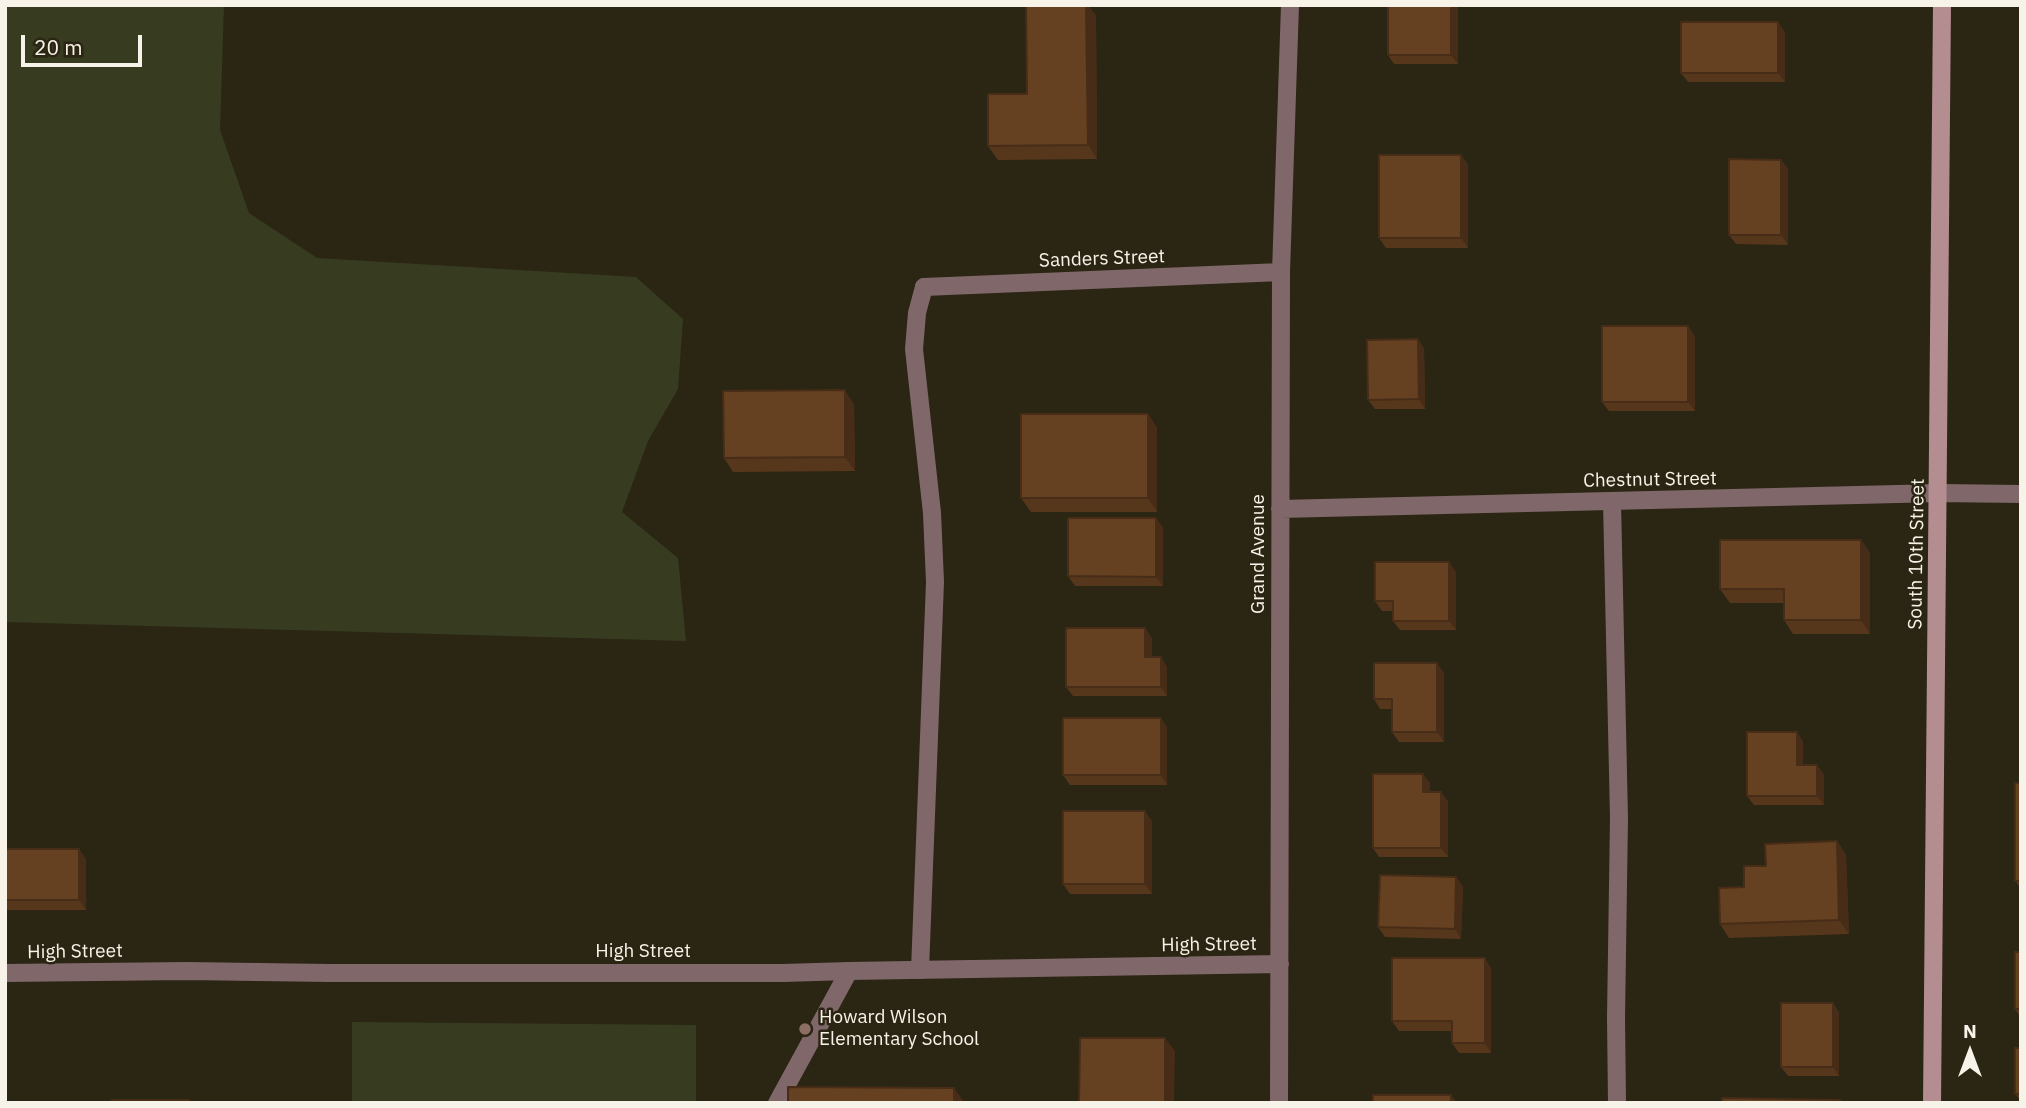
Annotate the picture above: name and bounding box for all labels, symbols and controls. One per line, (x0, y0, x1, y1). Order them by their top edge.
scale bar (24, 21, 145, 65)
text: 20 m (34, 33, 83, 61)
street label: Sanders Street (1039, 245, 1165, 273)
street label: Chestnut Street (1583, 467, 1717, 493)
street label: South 10th Street (1904, 478, 1930, 630)
street label: Grand Avenue (1248, 494, 1270, 614)
street label: High Street (1161, 933, 1257, 957)
street label: High Street (27, 940, 123, 964)
street label: High Street (595, 941, 691, 963)
place label: Howard Wilson Elementary School (819, 1007, 979, 1051)
north arrow (1935, 1017, 2005, 1087)
text: N (1963, 1019, 1977, 1043)
marker: Howard Wilson Elementary School (797, 1021, 813, 1037)

